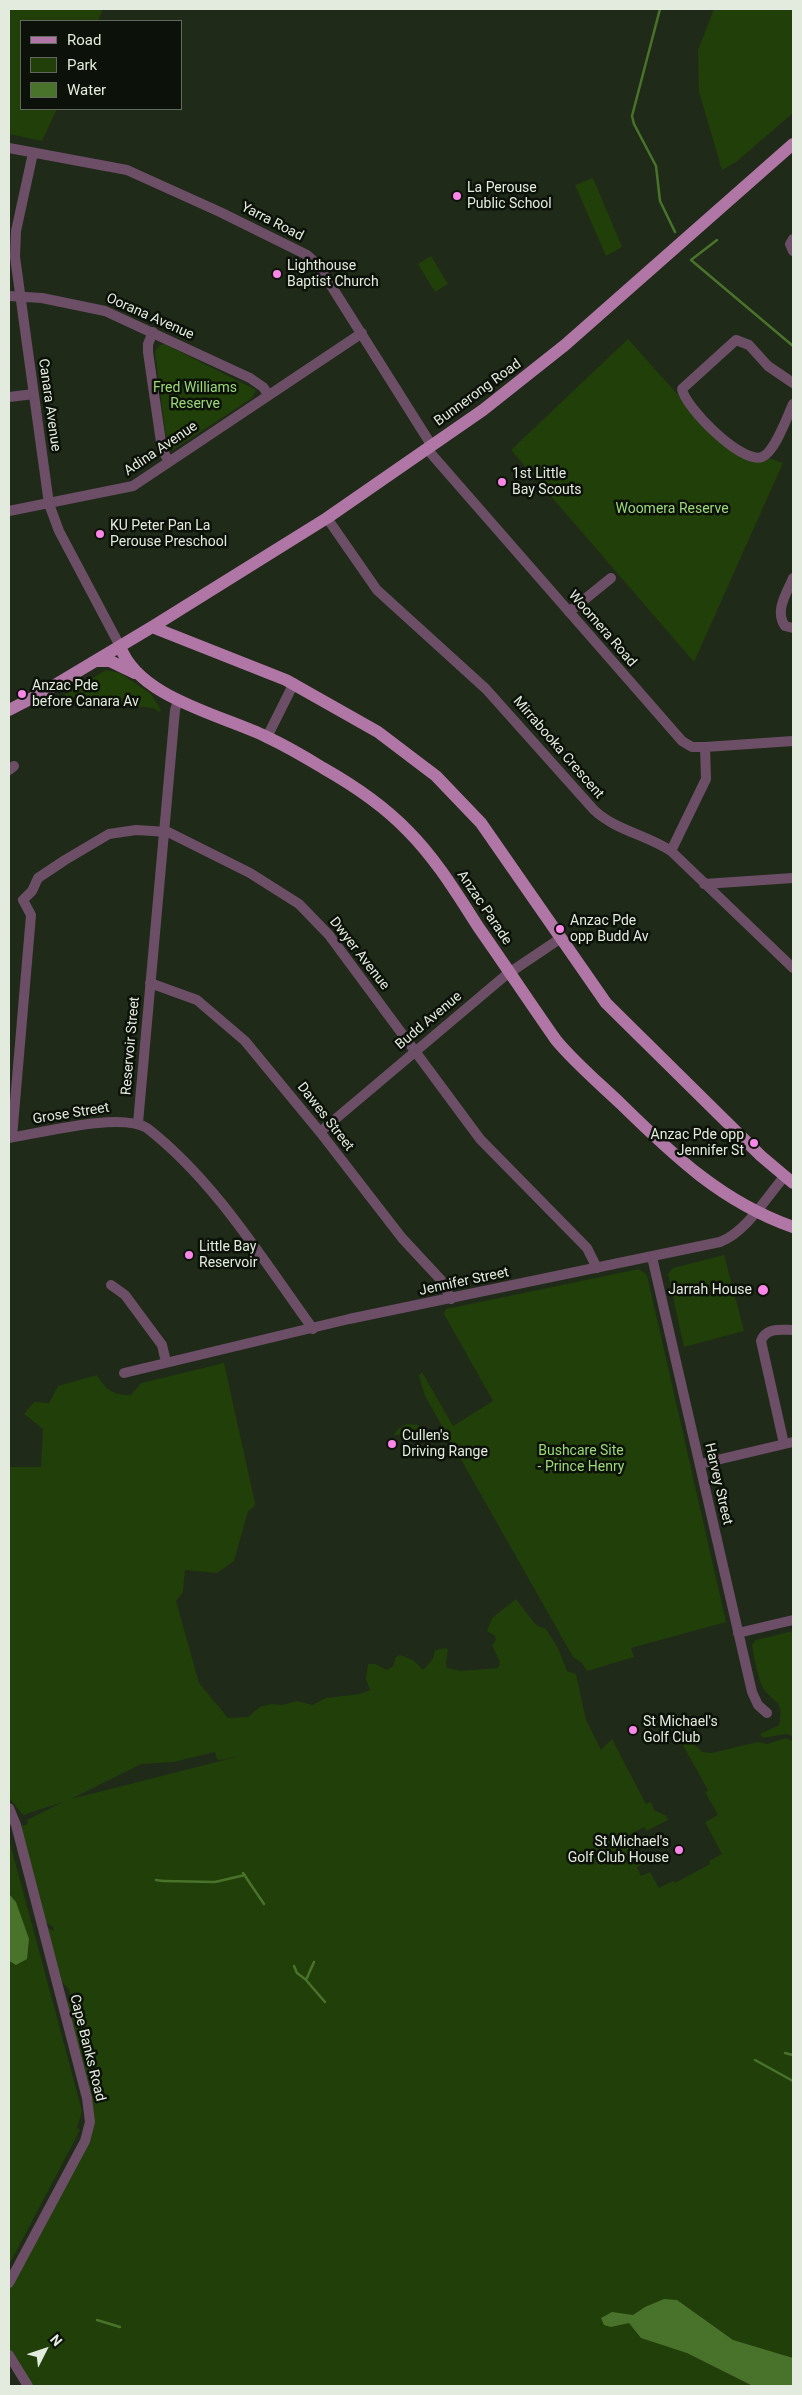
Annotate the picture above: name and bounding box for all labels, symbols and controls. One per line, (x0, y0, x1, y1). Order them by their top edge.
legend (20, 20, 182, 110)
text: Road (67, 31, 101, 49)
text: Park (67, 56, 97, 74)
text: Water (67, 81, 106, 99)
place label: La Perouse Public School (467, 180, 552, 212)
marker: La Perouse Public School (451, 190, 463, 202)
street label: Yarra Road (238, 199, 306, 245)
place label: Lighthouse Baptist Church (287, 258, 379, 290)
marker: Lighthouse Baptist Church (271, 268, 283, 280)
street label: Oorana Avenue (104, 290, 196, 344)
street label: Bunnerong Road (431, 356, 525, 430)
street label: Canara Avenue (34, 358, 64, 452)
park label: Fred Williams Reserve (153, 380, 237, 412)
street label: Adina Avenue (121, 418, 201, 480)
place label: 1st Little Bay Scouts (512, 466, 581, 498)
marker: 1st Little Bay Scouts (496, 476, 508, 488)
park label: Woomera Reserve (615, 501, 729, 517)
place label: KU Peter Pan La Perouse Preschool (110, 518, 227, 550)
marker: KU Peter Pan La Perouse Preschool (94, 528, 106, 540)
street label: Woomera Road (564, 587, 640, 671)
place label: Anzac Pde before Canara Av (32, 678, 139, 710)
marker: Anzac Pde before Canara Av (16, 688, 28, 700)
street label: Mirrabooka Crescent (509, 693, 607, 803)
street label: Anzac Parade (453, 868, 515, 948)
place label: Anzac Pde opp Budd Av (570, 913, 648, 946)
street label: Dwyer Avenue (325, 914, 393, 994)
marker: Anzac Pde opp Budd Av (554, 923, 566, 935)
street label: Budd Avenue (392, 988, 466, 1054)
street label: Reservoir Street (118, 996, 144, 1096)
street label: Dawes Street (293, 1079, 357, 1155)
street label: Grose Street (32, 1100, 110, 1128)
place label: Anzac Pde opp Jennifer St (651, 1127, 744, 1160)
marker: Anzac Pde opp Jennifer St (748, 1137, 760, 1149)
place label: Little Bay Reservoir (199, 1239, 257, 1272)
marker: Little Bay Reservoir (183, 1249, 195, 1261)
street label: Jennifer Street (418, 1264, 510, 1300)
place label: Jarrah House (668, 1282, 752, 1298)
marker: Jarrah House (756, 1283, 770, 1297)
place label: Cullen's Driving Range (402, 1428, 488, 1460)
marker: Cullen's Driving Range (386, 1438, 398, 1450)
street label: Harvey Street (700, 1441, 736, 1527)
park label: Bushcare Site - Prince Henry (538, 1443, 624, 1475)
place label: St Michael's Golf Club (643, 1714, 718, 1746)
marker: St Michael's Golf Club (627, 1724, 639, 1736)
place label: St Michael's Golf Club House (568, 1834, 669, 1866)
marker: St Michael's Golf Club House (673, 1844, 685, 1856)
street label: Cape Banks Road (66, 1993, 108, 2103)
north arrow (20, 2325, 70, 2375)
text: N (47, 2331, 66, 2349)

